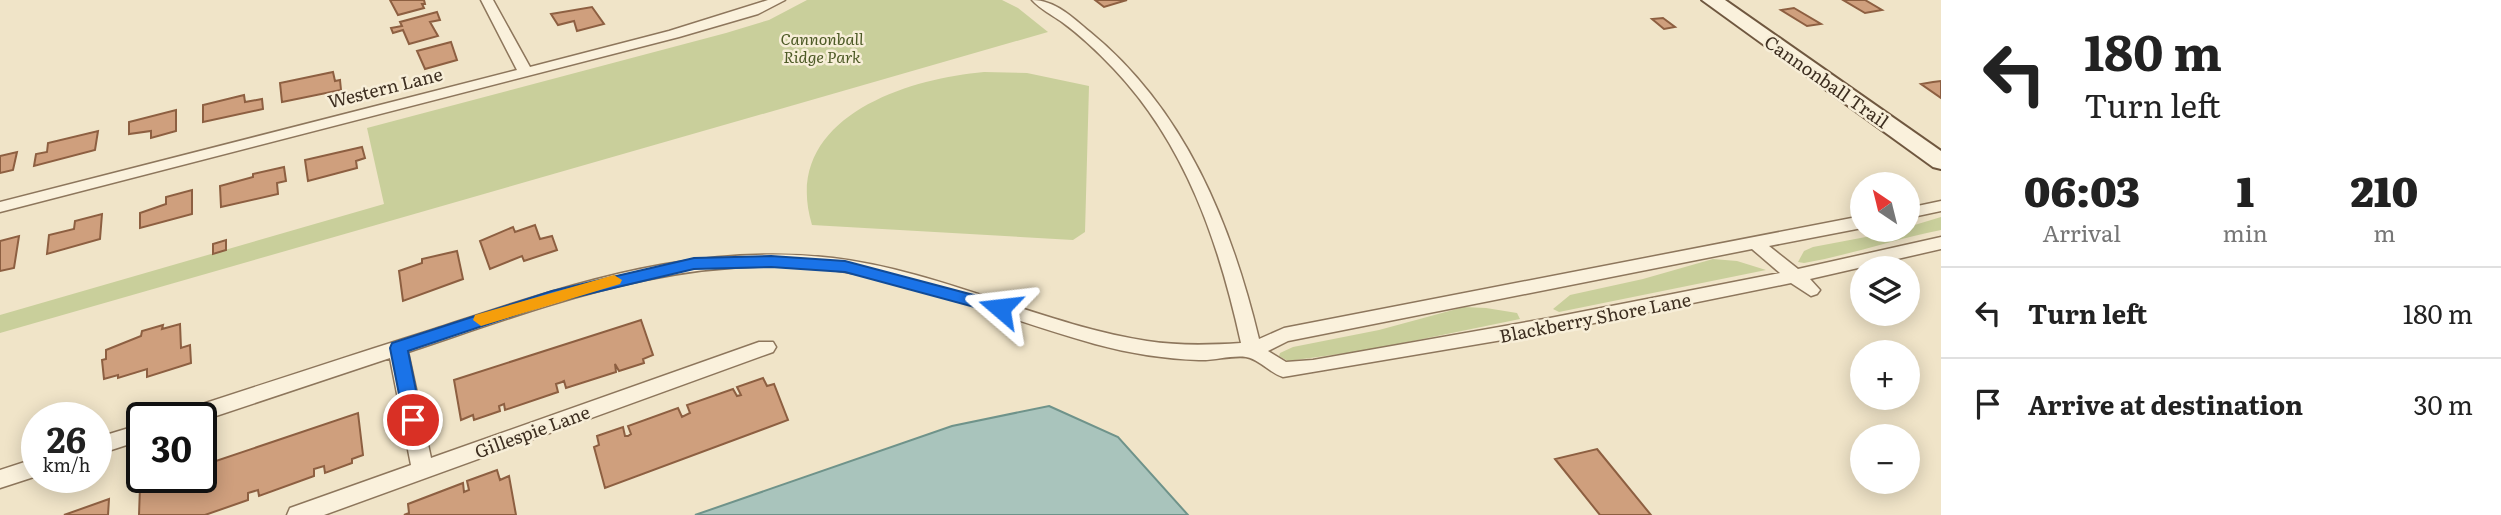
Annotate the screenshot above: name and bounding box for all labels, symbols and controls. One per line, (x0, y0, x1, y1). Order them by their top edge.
text: 180 m (2084, 13, 2222, 86)
park label: Cannonball Ridge Park (781, 26, 864, 68)
street label: Cannonball Trail (1759, 28, 1895, 134)
icon: left (1969, 28, 2060, 119)
street label: Western Lane (325, 60, 445, 114)
text: Turn left (2084, 80, 2221, 128)
text: 06:03 (2024, 158, 2140, 220)
text: 1 (2236, 158, 2254, 220)
text: 210 (2351, 158, 2418, 220)
north arrow (1850, 172, 1920, 242)
map controls (1850, 172, 1920, 494)
text: Arrival (2043, 215, 2121, 249)
text: min (2223, 215, 2268, 249)
text: m (2373, 215, 2396, 249)
button: layers (1850, 256, 1920, 326)
position arrow (963, 271, 1037, 345)
street label: Blackberry Shore Lane (1497, 285, 1693, 349)
text: Turn left (2028, 293, 2147, 332)
text: 180 m (2403, 293, 2473, 332)
icon: left (1969, 294, 2007, 332)
button: + (1850, 340, 1920, 410)
text: Arrive at destination (2028, 384, 2303, 423)
text: 30 m (2413, 384, 2473, 423)
icon: arrive (1969, 385, 2007, 423)
pin (383, 390, 443, 450)
street label: Gillespie Lane (471, 398, 593, 464)
icon: arrive (394, 401, 432, 439)
speed limit sign: 30 (126, 402, 217, 493)
text: 26 (47, 412, 86, 464)
button: − (1850, 424, 1920, 494)
text: km/h (43, 451, 90, 478)

